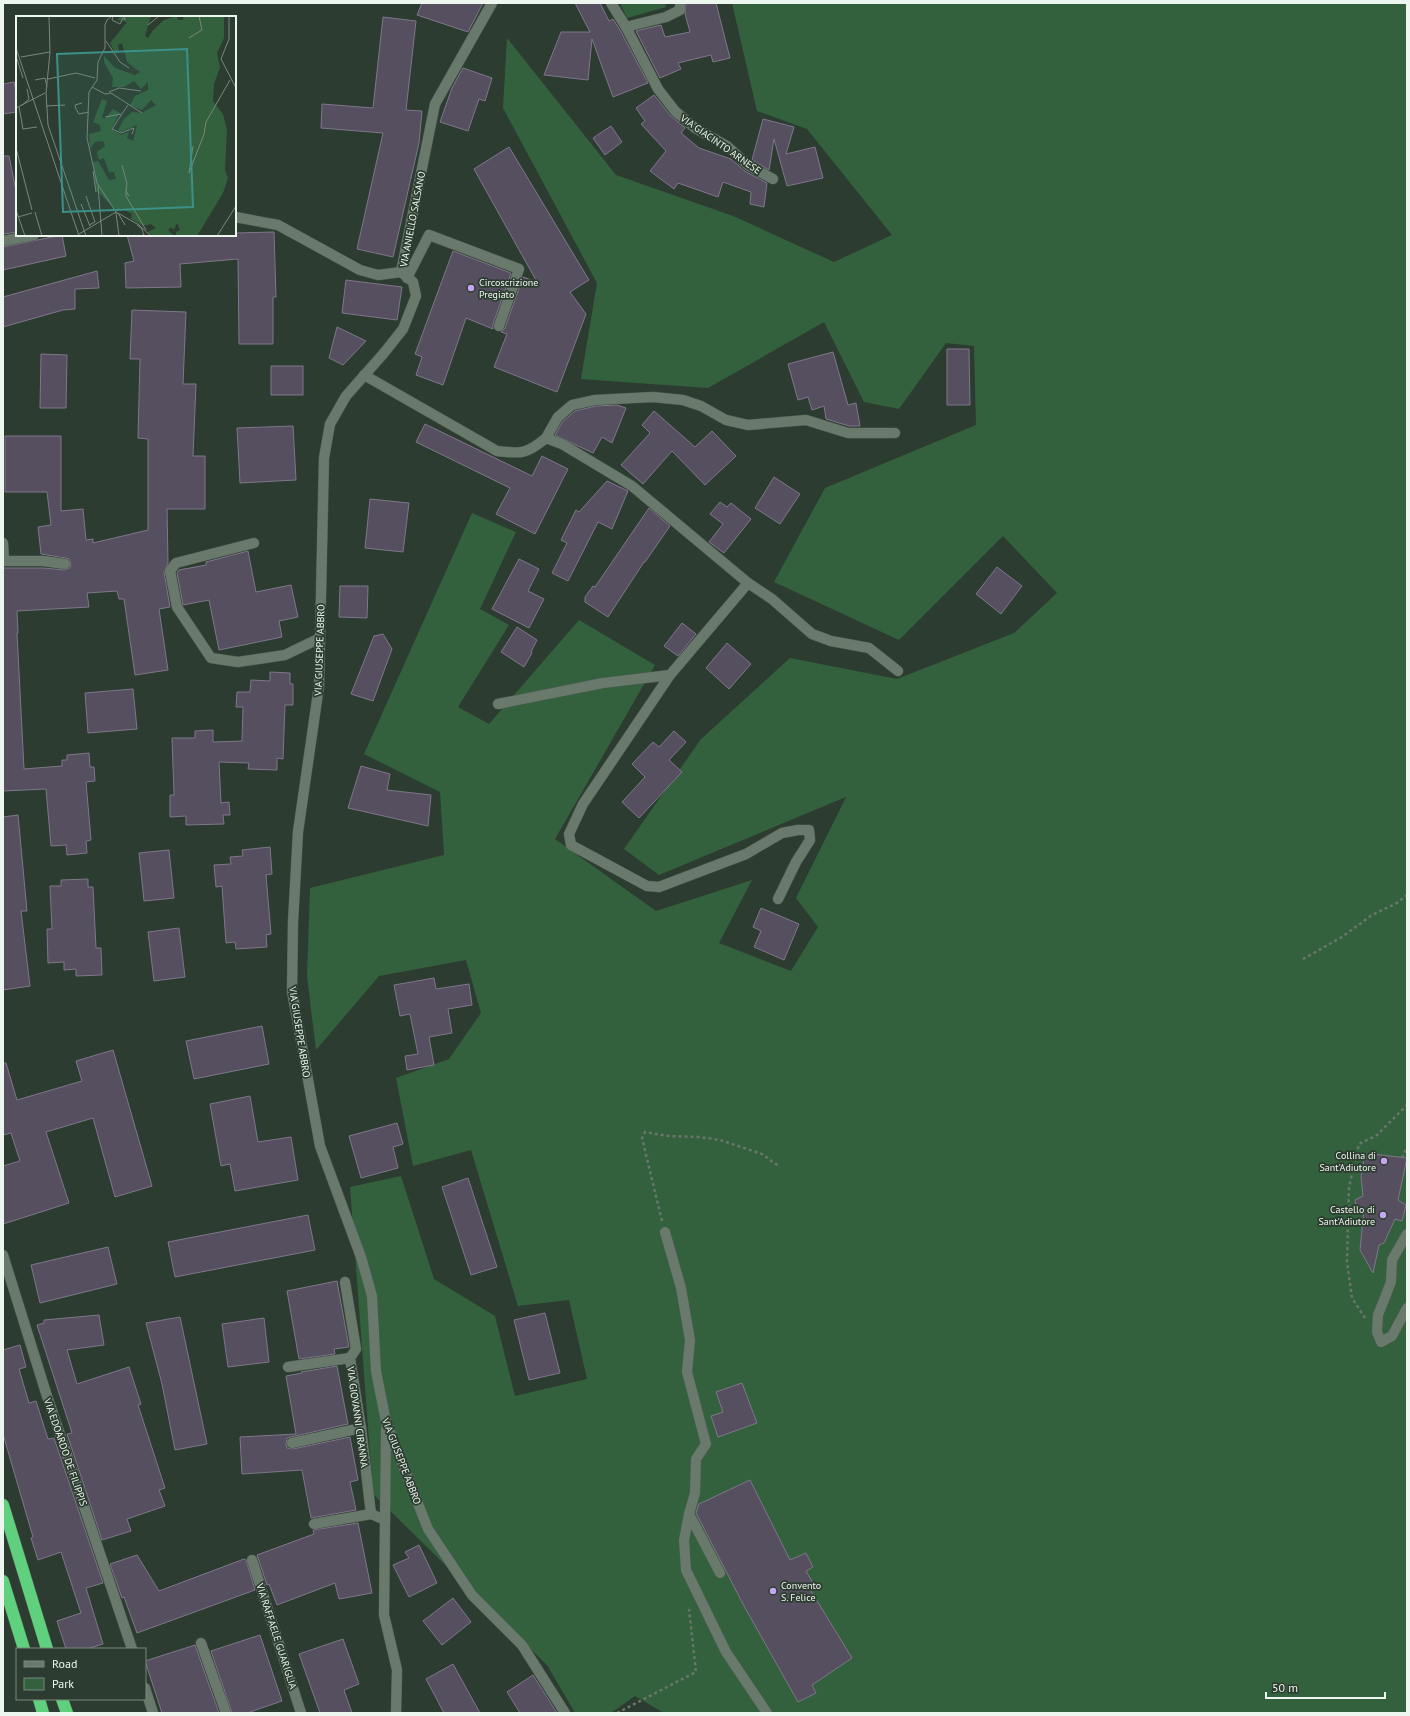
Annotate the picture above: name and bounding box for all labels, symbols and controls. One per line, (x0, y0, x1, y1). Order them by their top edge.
inset map (16, 16, 236, 236)
street label: VIA GIACINTO ARNESE (677, 111, 764, 177)
street label: VIA ANIELLO SALSANO (397, 170, 428, 269)
place label: Circoscrizione Pregiato (479, 276, 538, 301)
marker: Circoscrizione Pregiato (466, 283, 476, 293)
street label: VIA GIUSEPPE ABBRO (311, 604, 328, 697)
street label: VIA GIUSEPPE ABBRO (286, 985, 313, 1079)
place label: Collina di Sant'Adiutore (1319, 1149, 1376, 1174)
marker: Collina di Sant'Adiutore (1379, 1156, 1389, 1166)
place label: Castello di Sant'Adiutore (1318, 1203, 1375, 1228)
marker: Castello di Sant'Adiutore (1378, 1210, 1388, 1220)
street label: VIA GIOVANNI CIRANNA (344, 1365, 371, 1469)
street label: VIA EDOARDO DE FILIPPIS (41, 1396, 90, 1508)
street label: VIA GIUSEPPE ABBRO (379, 1415, 424, 1506)
place label: Convento S. Felice (781, 1579, 821, 1604)
street label: VIA RAFFAELE GUARIGLIA (253, 1581, 300, 1691)
marker: Convento S. Felice (768, 1586, 778, 1596)
legend (16, 1648, 146, 1700)
text: Road (52, 1656, 77, 1671)
scale bar (1266, 1674, 1385, 1700)
text: Park (52, 1676, 74, 1691)
text: 50 m (1272, 1680, 1298, 1695)

